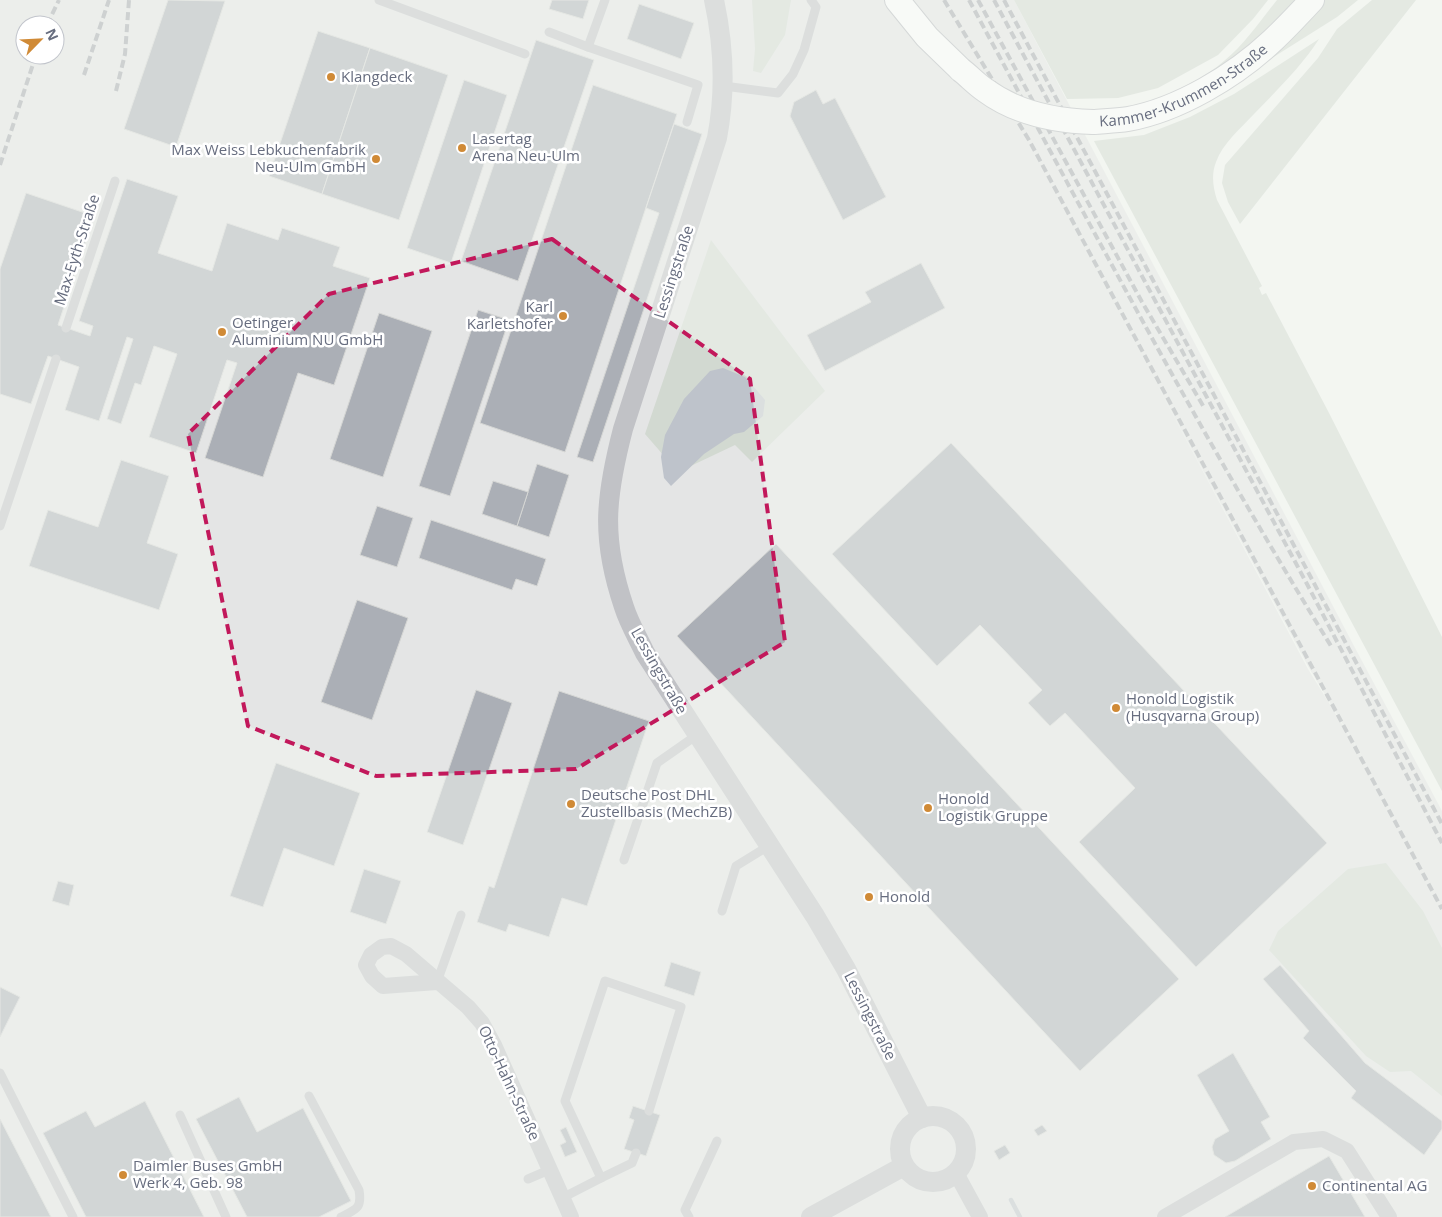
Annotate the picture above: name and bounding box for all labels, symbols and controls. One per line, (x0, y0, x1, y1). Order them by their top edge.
north arrow (15, 15, 65, 65)
text: N (41, 25, 63, 44)
street label: Kammer-Krummen-Straße (1099, 39, 1271, 131)
place label: Klangdeck (341, 66, 412, 86)
marker: Klangdeck (325, 71, 337, 83)
place label: Lasertag Arena Neu-Ulm (472, 128, 580, 165)
place label: Max Weiss Lebkuchenfabrik Neu-Ulm GmbH (171, 139, 366, 176)
marker: Lasertag Arena Neu-Ulm (456, 142, 468, 154)
marker: Max Weiss Lebkuchenfabrik Neu-Ulm GmbH (370, 153, 382, 165)
street label: Max-Eyth-Straße (49, 192, 103, 308)
street label: Lessingstraße (649, 223, 697, 321)
place label: Karl Karletshofer (467, 296, 553, 333)
marker: Karl Karletshofer (557, 310, 569, 322)
place label: Oetinger Aluminium NU GmbH (232, 312, 383, 349)
marker: Oetinger Aluminium NU GmbH (216, 326, 228, 338)
street label: Lessingstraße (627, 624, 693, 717)
place label: Honold Logistik (Husqvarna Group) (1126, 688, 1259, 725)
marker: Honold Logistik (Husqvarna Group) (1110, 702, 1122, 714)
place label: Deutsche Post DHL Zustellbasis (MechZB) (581, 784, 732, 821)
place label: Honold Logistik Gruppe (938, 788, 1048, 825)
marker: Deutsche Post DHL Zustellbasis (MechZB) (565, 798, 577, 810)
marker: Honold Logistik Gruppe (922, 802, 934, 814)
place label: Honold (879, 886, 930, 906)
marker: Honold (863, 891, 875, 903)
street label: Lessingstraße (840, 968, 902, 1063)
street label: Otto-Hahn-Straße (475, 1022, 545, 1143)
place label: Daimler Buses GmbH Werk 4, Geb. 98 (133, 1155, 283, 1192)
marker: Daimler Buses GmbH Werk 4, Geb. 98 (117, 1169, 129, 1181)
place label: Continental AG (1322, 1175, 1427, 1195)
marker: Continental AG (1306, 1180, 1318, 1192)

